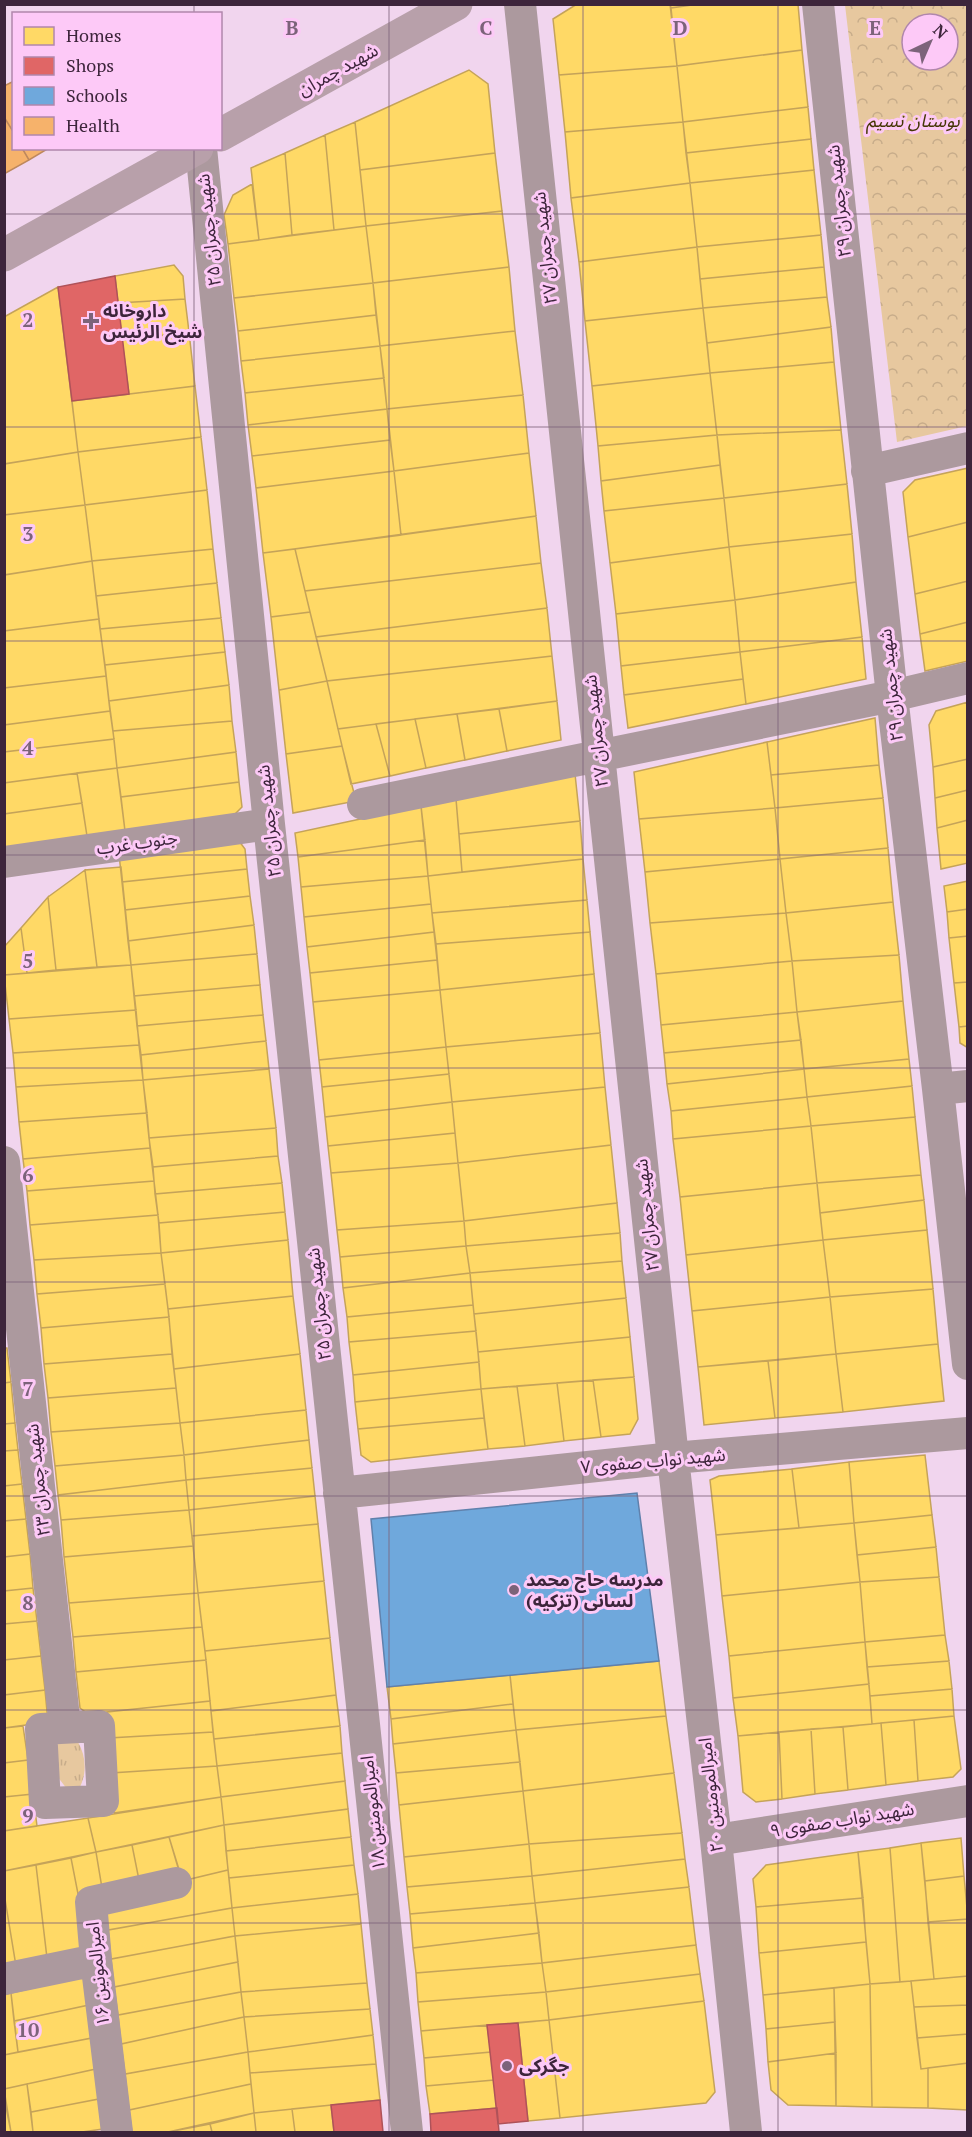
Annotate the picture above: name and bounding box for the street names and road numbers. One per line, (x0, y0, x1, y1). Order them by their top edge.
street label: شهید چمران (293, 37, 382, 101)
street label: شهید چمران ۲۹ (820, 144, 856, 259)
street label: شهید چمران ۲۵ (190, 173, 226, 288)
street label: شهید چمران ۲۷ (526, 191, 562, 306)
street label: شهید چمران ۲۹ (872, 628, 908, 743)
street label: شهید چمران ۲۷ (577, 674, 613, 789)
street label: شهید چمران ۲۵ (250, 764, 286, 879)
street label: جنوب غرب (95, 824, 179, 860)
street label: شهید چمران ۲۷ (628, 1158, 664, 1273)
street label: شهید چمران ۲۵ (300, 1247, 336, 1362)
street label: شهید چمران ۲۳ (19, 1423, 55, 1538)
street label: شهید نواب صفوی ۷ (579, 1442, 727, 1478)
street label: امیرالمومنین ۲۰ (692, 1736, 728, 1854)
street label: امیرالمومنین ۱۸ (354, 1754, 390, 1872)
street label: شهید نواب صفوی ۹ (768, 1796, 916, 1842)
street label: امیرالمونین ۱۶ (80, 1921, 114, 2027)

